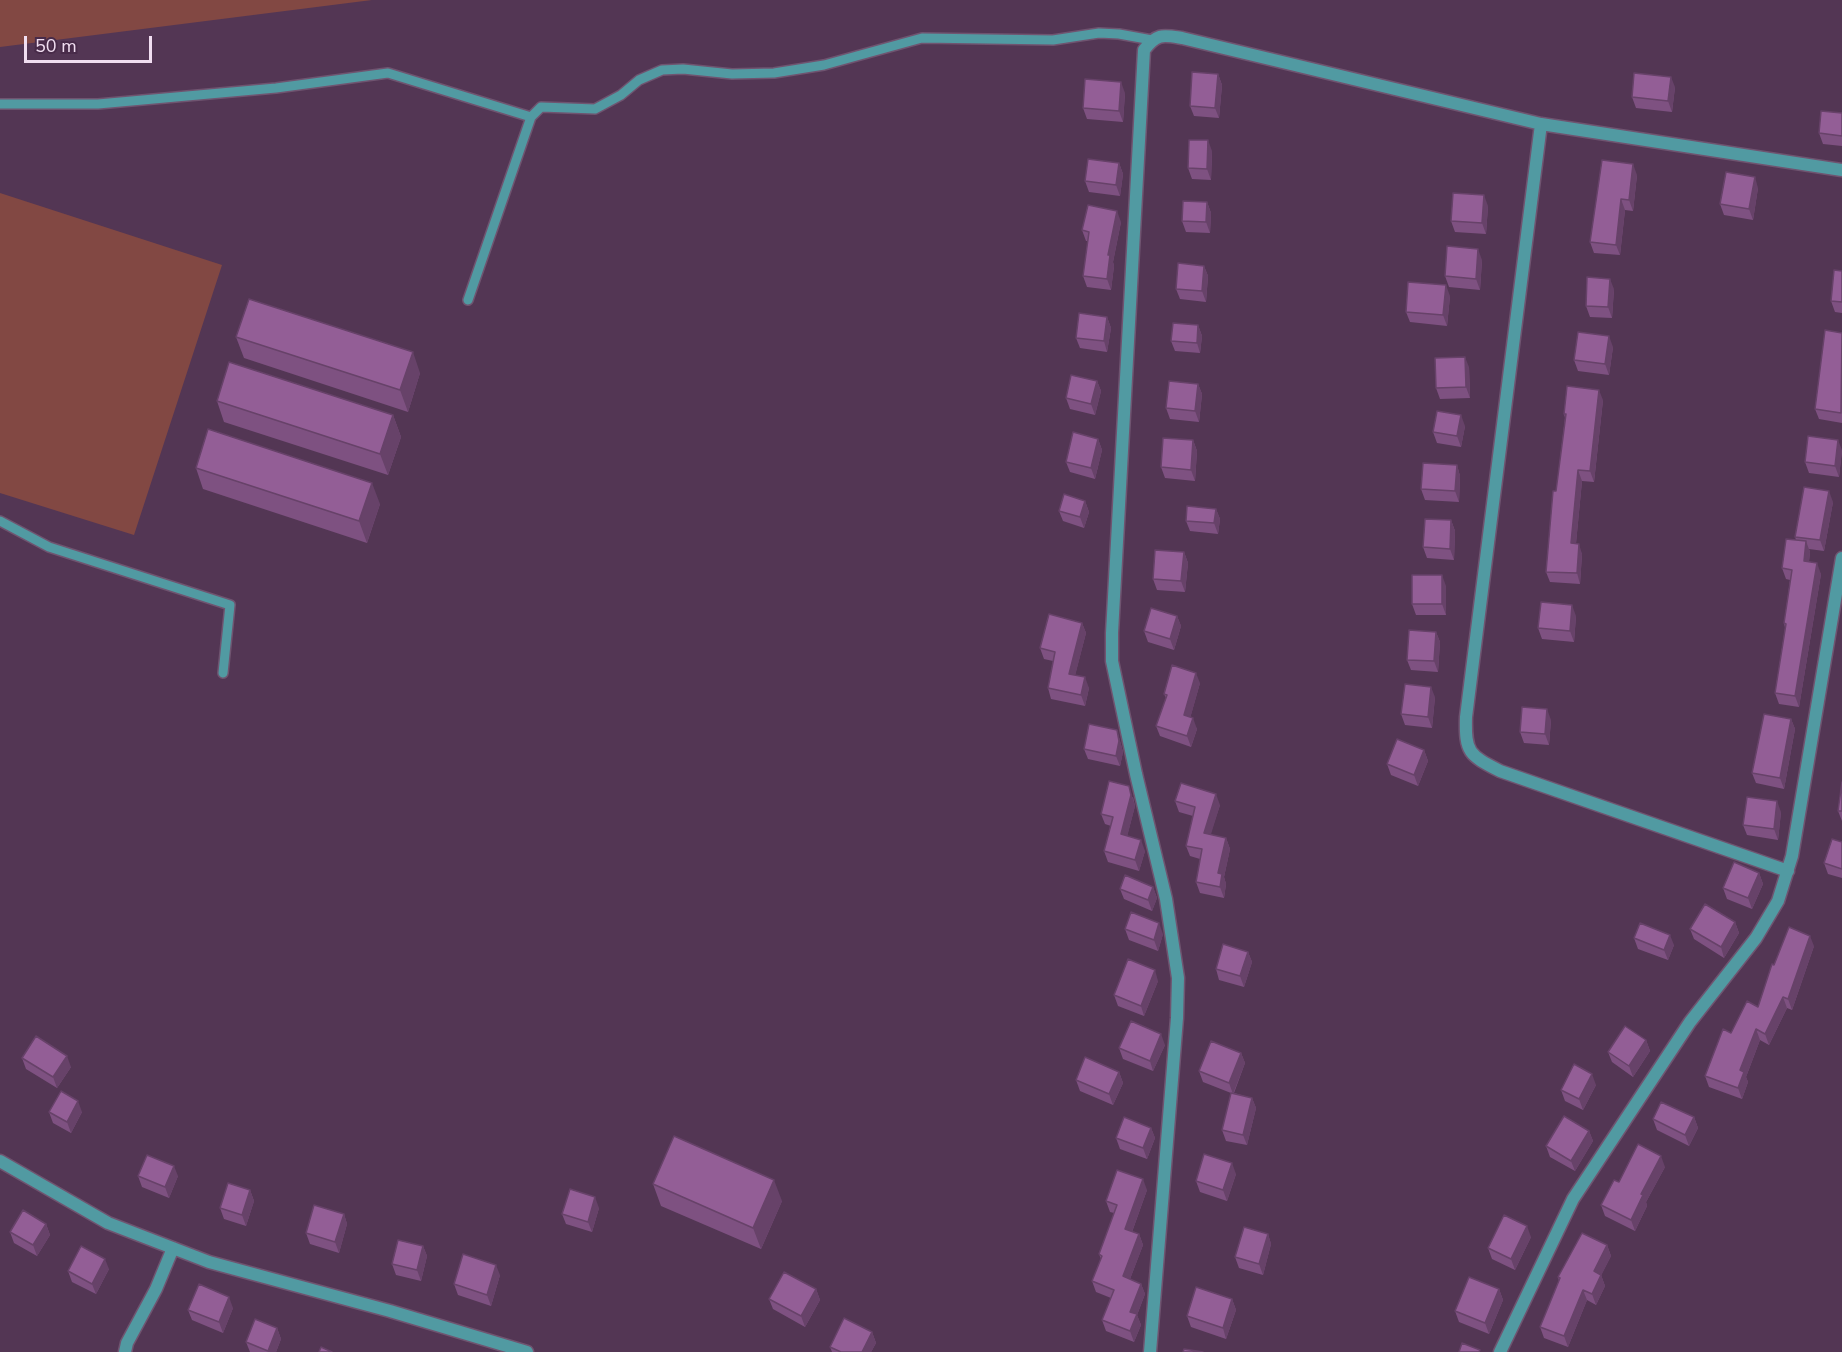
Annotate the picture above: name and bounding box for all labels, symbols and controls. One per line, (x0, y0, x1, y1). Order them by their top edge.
scale bar (27, 24, 154, 62)
text: 50 m (35, 34, 77, 58)

